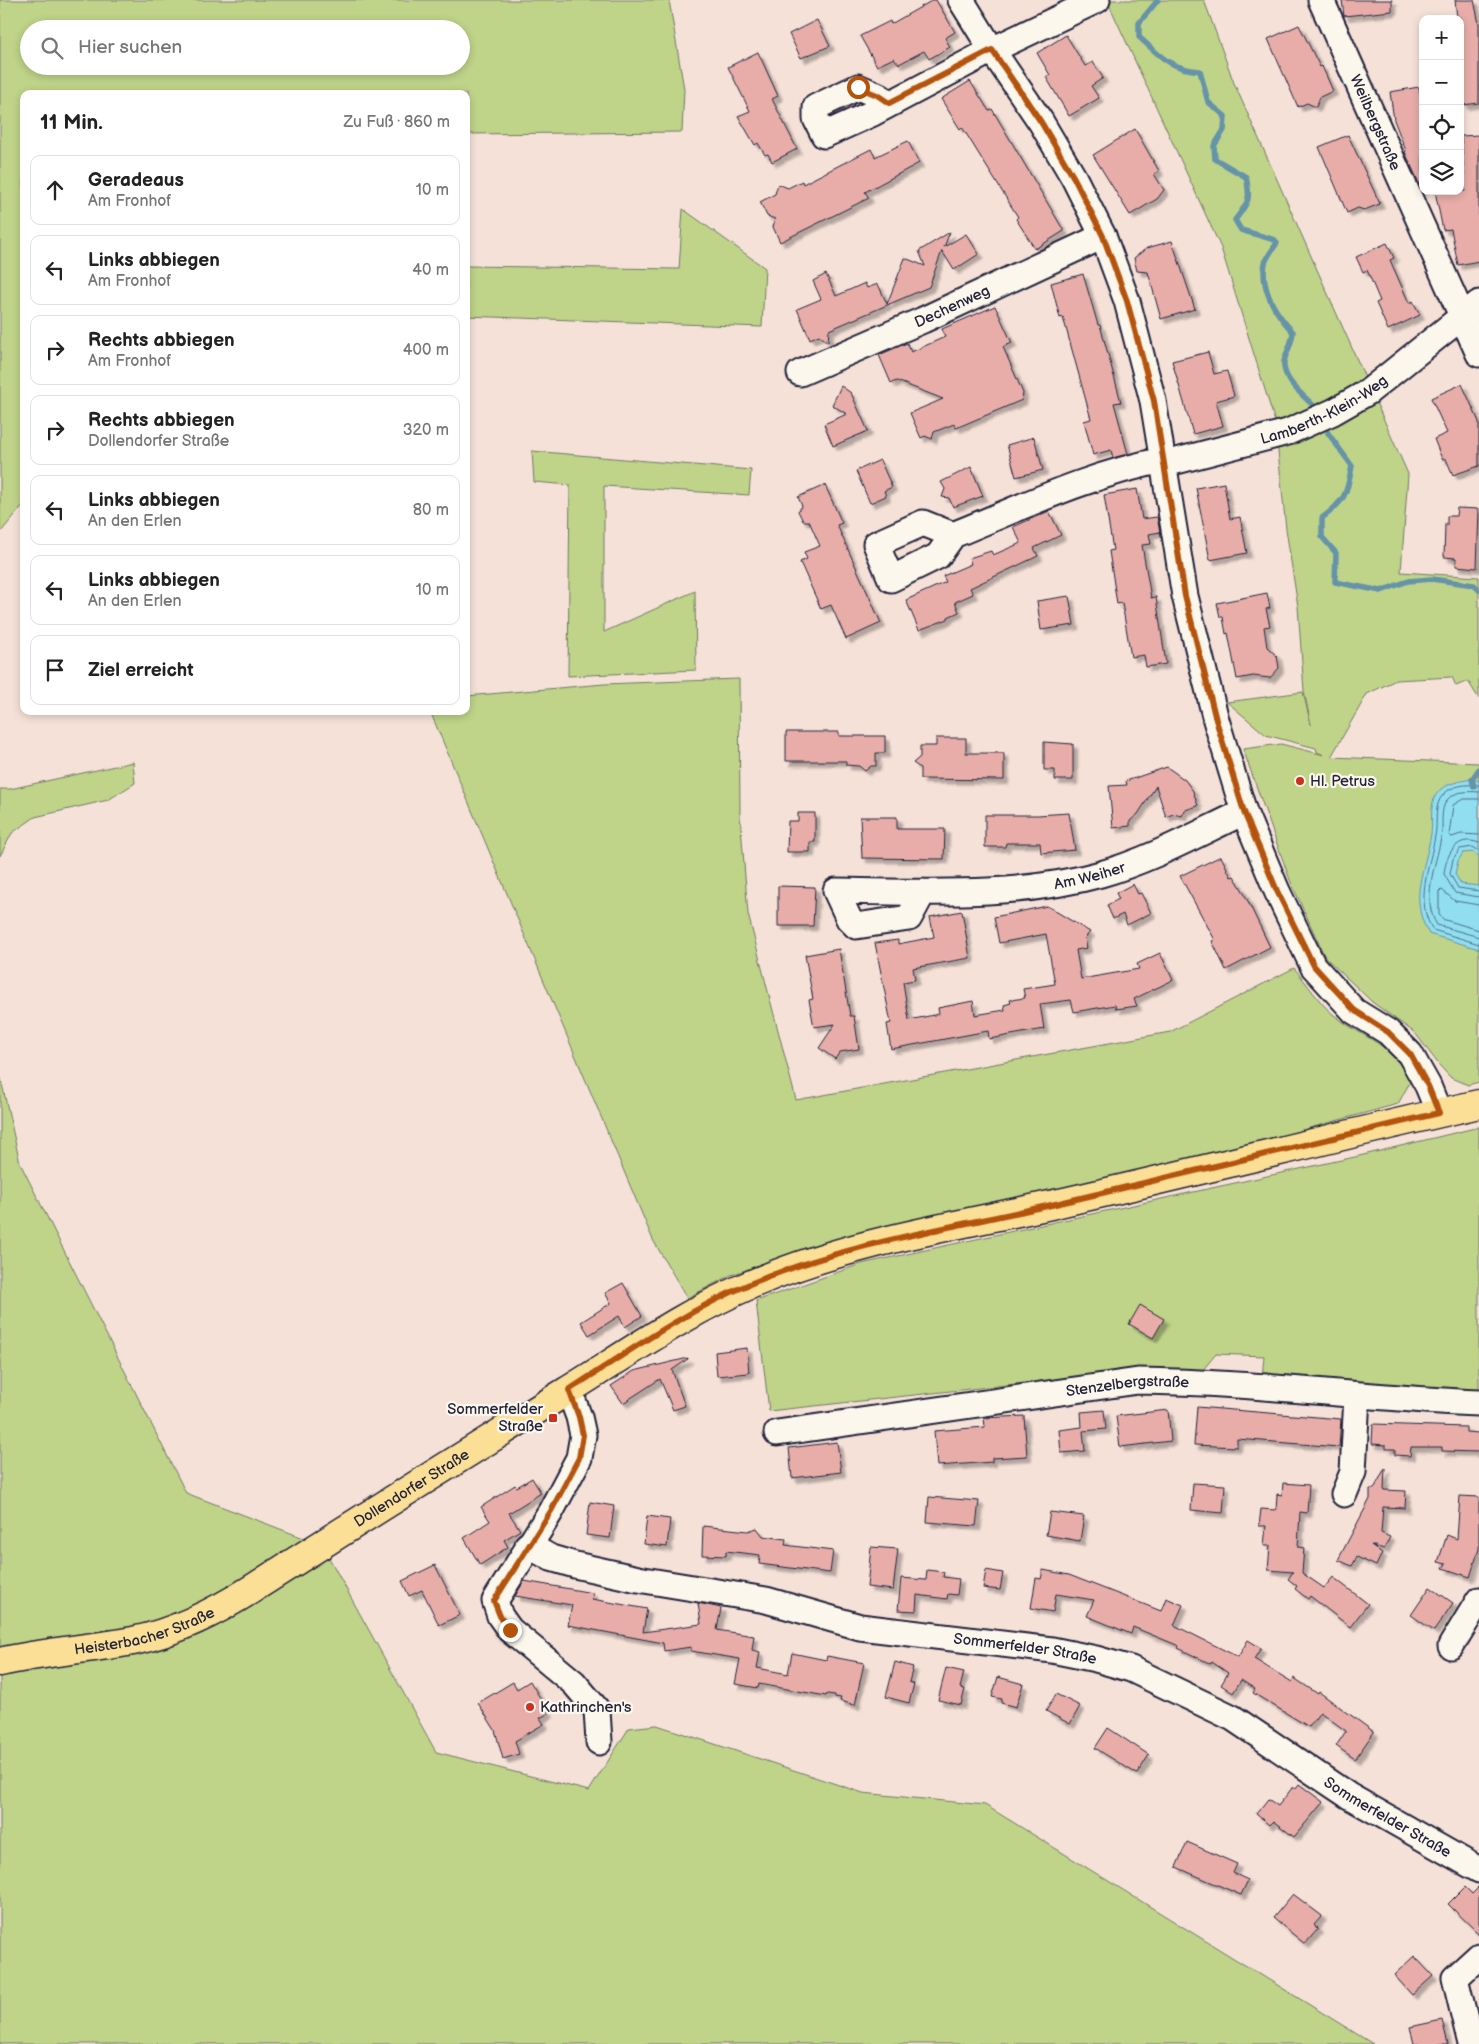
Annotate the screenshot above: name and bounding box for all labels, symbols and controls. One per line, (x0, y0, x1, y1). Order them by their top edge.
map controls (1419, 15, 1464, 195)
button: + (1419, 15, 1464, 60)
search box (20, 20, 470, 75)
icon: search (38, 34, 66, 62)
text: Hier suchen (78, 36, 182, 59)
button: − (1419, 60, 1464, 105)
street label: Weilbergstraße (1346, 72, 1405, 173)
route start (847, 76, 870, 99)
button: locate (1419, 105, 1464, 150)
text: 11 Min. (40, 110, 103, 135)
text: Zu Fuß · 860 m (344, 113, 450, 132)
button: layers (1419, 150, 1464, 195)
text: Geradeaus (88, 169, 184, 192)
icon: ahead (41, 176, 69, 204)
text: 10 m (416, 181, 449, 200)
text: Am Fronhof (88, 192, 171, 211)
text: Links abbiegen (88, 249, 220, 272)
icon: left (41, 256, 69, 284)
text: 40 m (412, 261, 449, 280)
text: Am Fronhof (88, 272, 171, 291)
street label: Dechenweg (912, 281, 993, 332)
text: Rechts abbiegen (88, 329, 235, 352)
icon: right (41, 336, 69, 364)
text: 400 m (403, 341, 449, 360)
text: Am Fronhof (88, 352, 171, 371)
street label: Lamberth-Klein-Weg (1259, 371, 1392, 449)
text: Rechts abbiegen (88, 409, 235, 432)
icon: right (41, 416, 69, 444)
text: 320 m (403, 421, 449, 440)
text: Dollendorfer Straße (88, 432, 229, 451)
text: Links abbiegen (88, 489, 220, 512)
icon: left (41, 496, 69, 524)
text: 80 m (413, 501, 449, 520)
text: An den Erlen (88, 512, 181, 531)
text: Links abbiegen (88, 569, 220, 592)
icon: left (41, 576, 69, 604)
text: 10 m (416, 581, 449, 600)
text: An den Erlen (88, 592, 181, 611)
icon: arrive (41, 656, 69, 684)
text: Ziel erreicht (88, 659, 194, 682)
place label: Hl. Petrus (1310, 772, 1375, 791)
marker: Hl. Petrus (1294, 775, 1306, 787)
street label: Am Weiher (1053, 858, 1129, 894)
street label: Stenzelbergstraße (1065, 1372, 1190, 1401)
place label: Sommerfelder Straße (447, 1400, 544, 1436)
marker: Sommerfelder Straße (547, 1412, 559, 1424)
street label: Dollendorfer Straße (351, 1445, 473, 1532)
street label: Heisterbacher Straße (73, 1603, 218, 1660)
route end (499, 1619, 522, 1642)
street label: Sommerfelder Straße (953, 1629, 1098, 1669)
place label: Kathrinchen's (540, 1698, 632, 1717)
marker: Kathrinchen's (524, 1701, 536, 1713)
street label: Sommerfelder Straße (1320, 1773, 1454, 1862)

